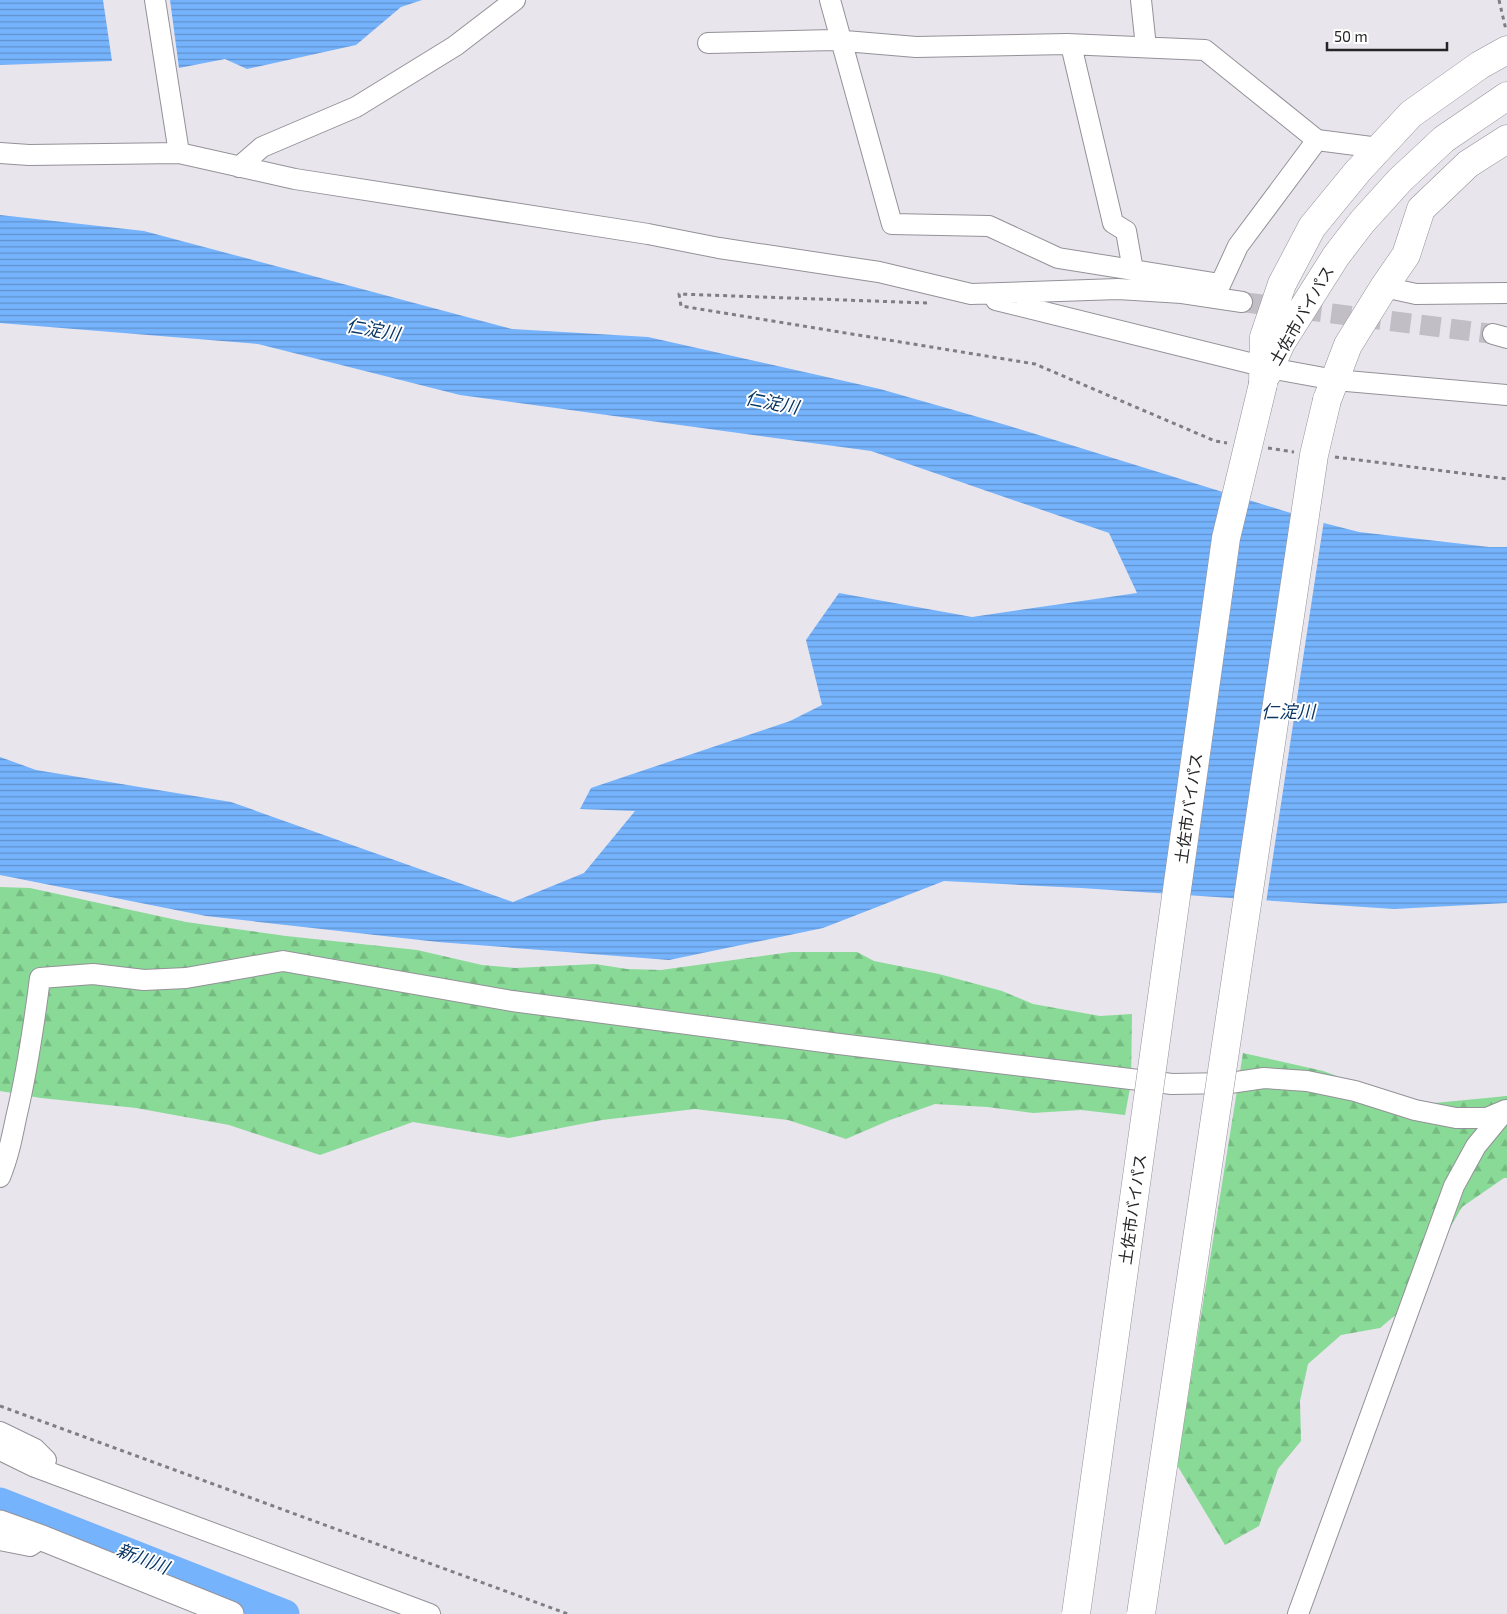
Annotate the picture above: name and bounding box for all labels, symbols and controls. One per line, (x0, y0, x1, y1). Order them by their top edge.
scale bar (1327, 20, 1447, 52)
text: 50 m (1334, 27, 1368, 45)
street label: 土佐市バイパス (1265, 262, 1337, 368)
water label: 仁淀川 (345, 313, 403, 345)
water label: 仁淀川 (743, 386, 803, 418)
water label: 仁淀川 (1261, 700, 1317, 722)
street label: 土佐市バイパス (1171, 751, 1205, 865)
street label: 土佐市バイパス (1115, 1152, 1149, 1266)
water label: 新川川 (114, 1538, 174, 1579)

